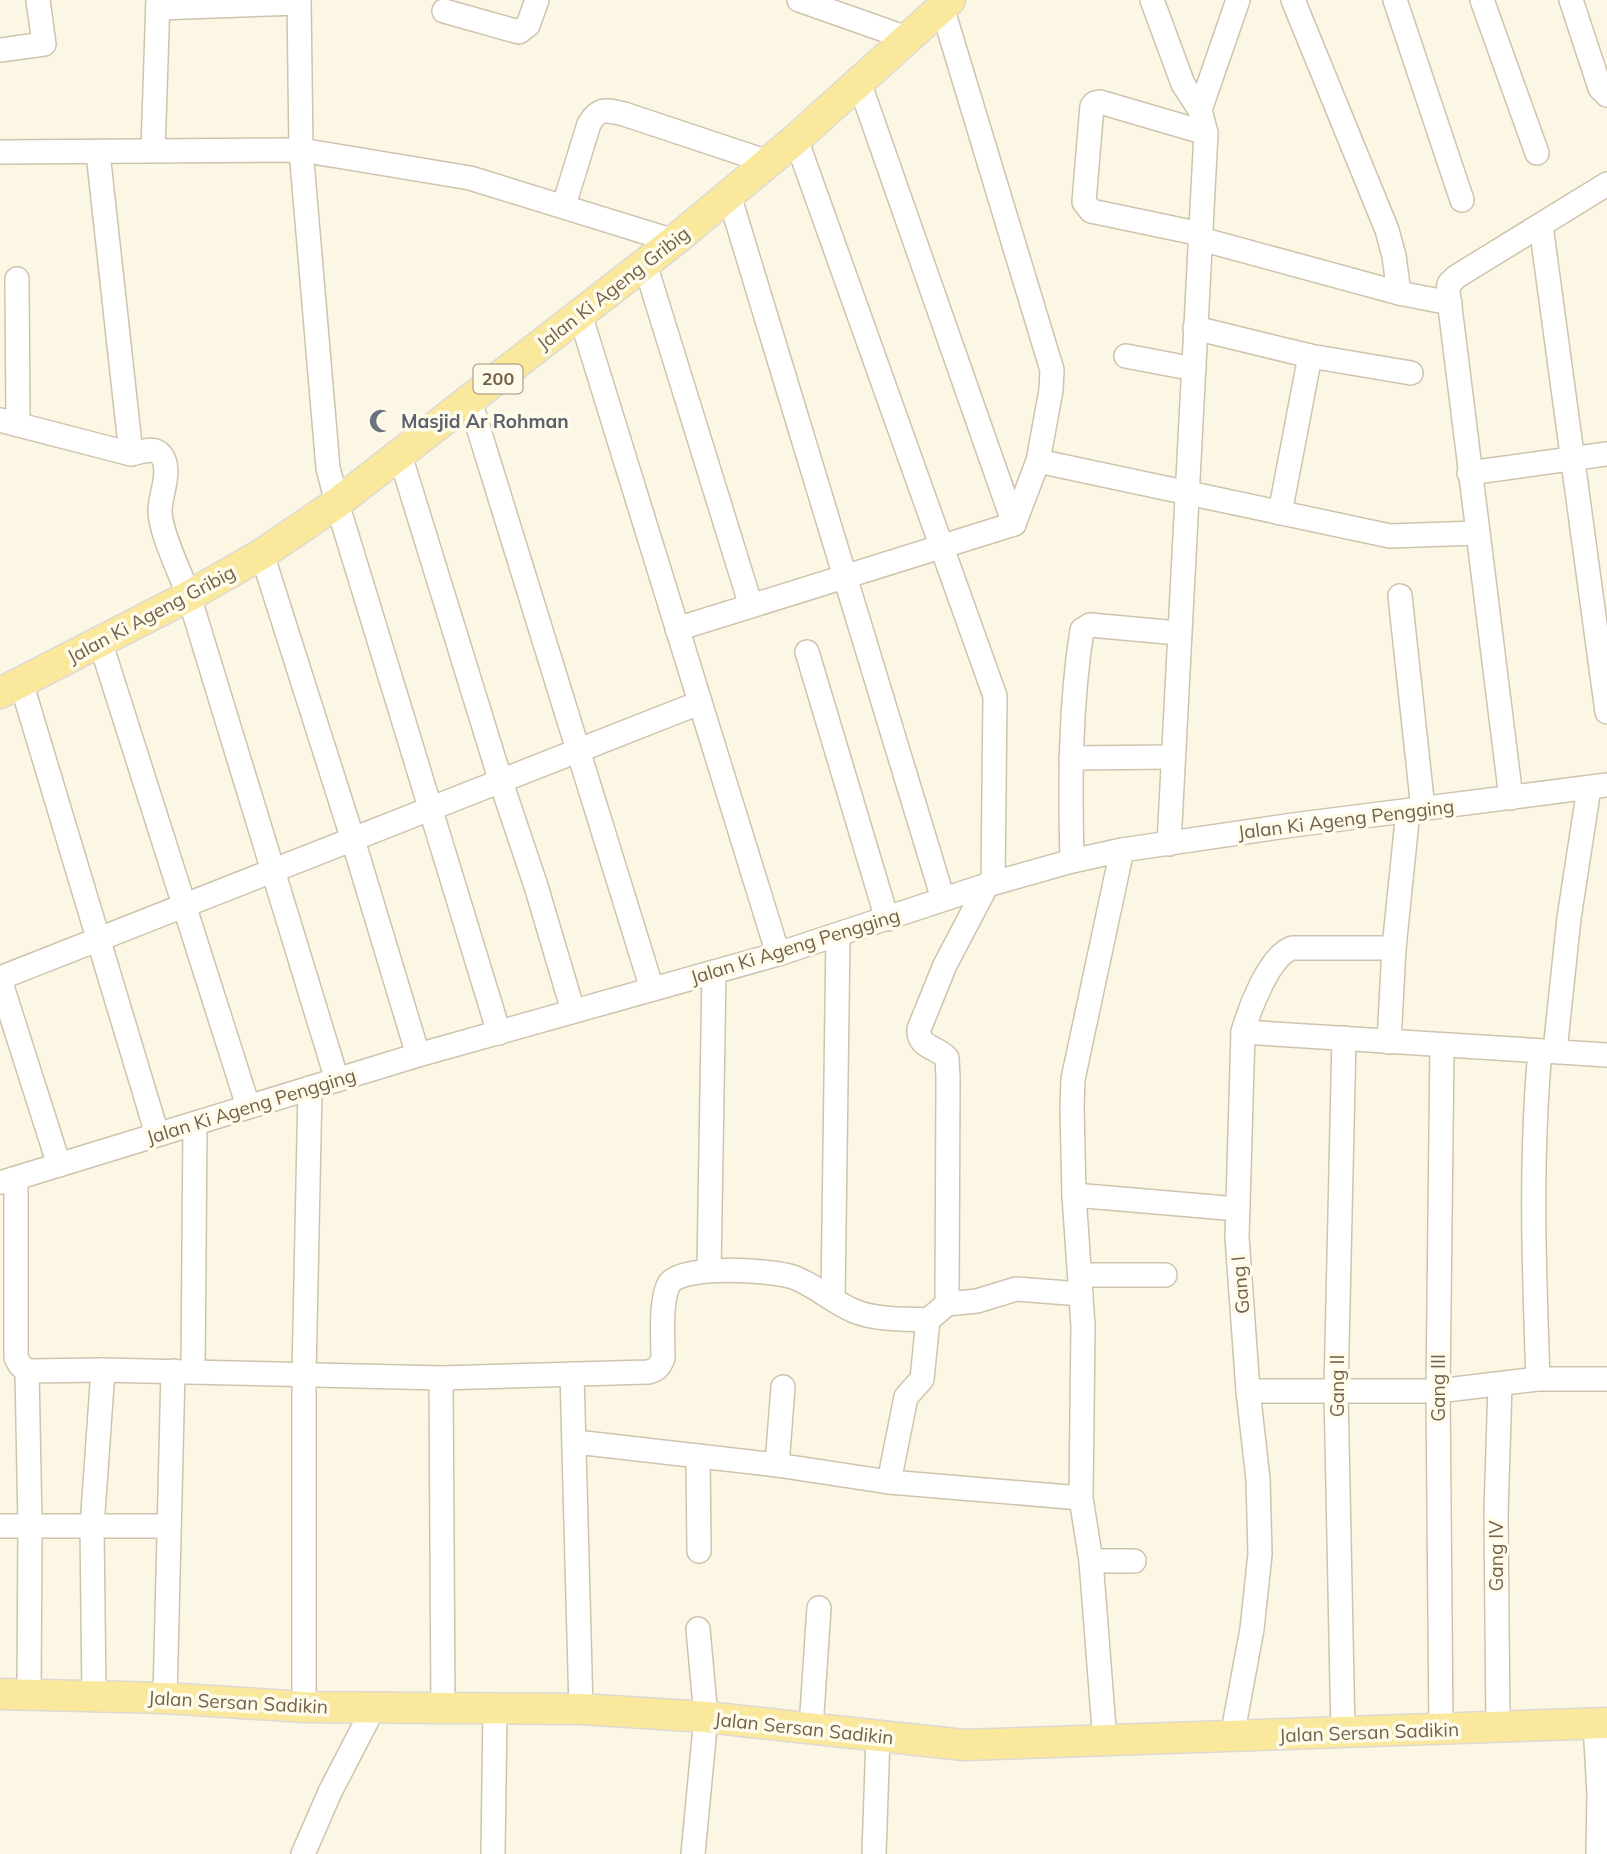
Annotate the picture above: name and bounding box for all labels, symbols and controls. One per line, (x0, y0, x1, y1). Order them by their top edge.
street label: Jalan Ki Ageng Gribig (532, 221, 694, 355)
road number: 200 (474, 365, 522, 394)
mosque icon: Masjid Ar Rohman (367, 407, 395, 435)
place label: Masjid Ar Rohman (401, 409, 569, 433)
street label: Jalan Ki Ageng Gribig (63, 559, 239, 669)
street label: Jalan Ki Ageng Pengging (1236, 794, 1456, 844)
street label: Jalan Ki Ageng Pengging (687, 903, 903, 989)
street label: Jalan Ki Ageng Pengging (143, 1063, 359, 1149)
street label: Gang I (1226, 1255, 1254, 1315)
street label: Gang III (1426, 1354, 1450, 1422)
street label: Gang II (1325, 1355, 1349, 1417)
street label: Gang IV (1484, 1520, 1508, 1592)
street label: Jalan Sersan Sadikin (147, 1685, 329, 1719)
street label: Jalan Sersan Sadikin (713, 1707, 895, 1749)
street label: Jalan Sersan Sadikin (1279, 1717, 1459, 1747)

